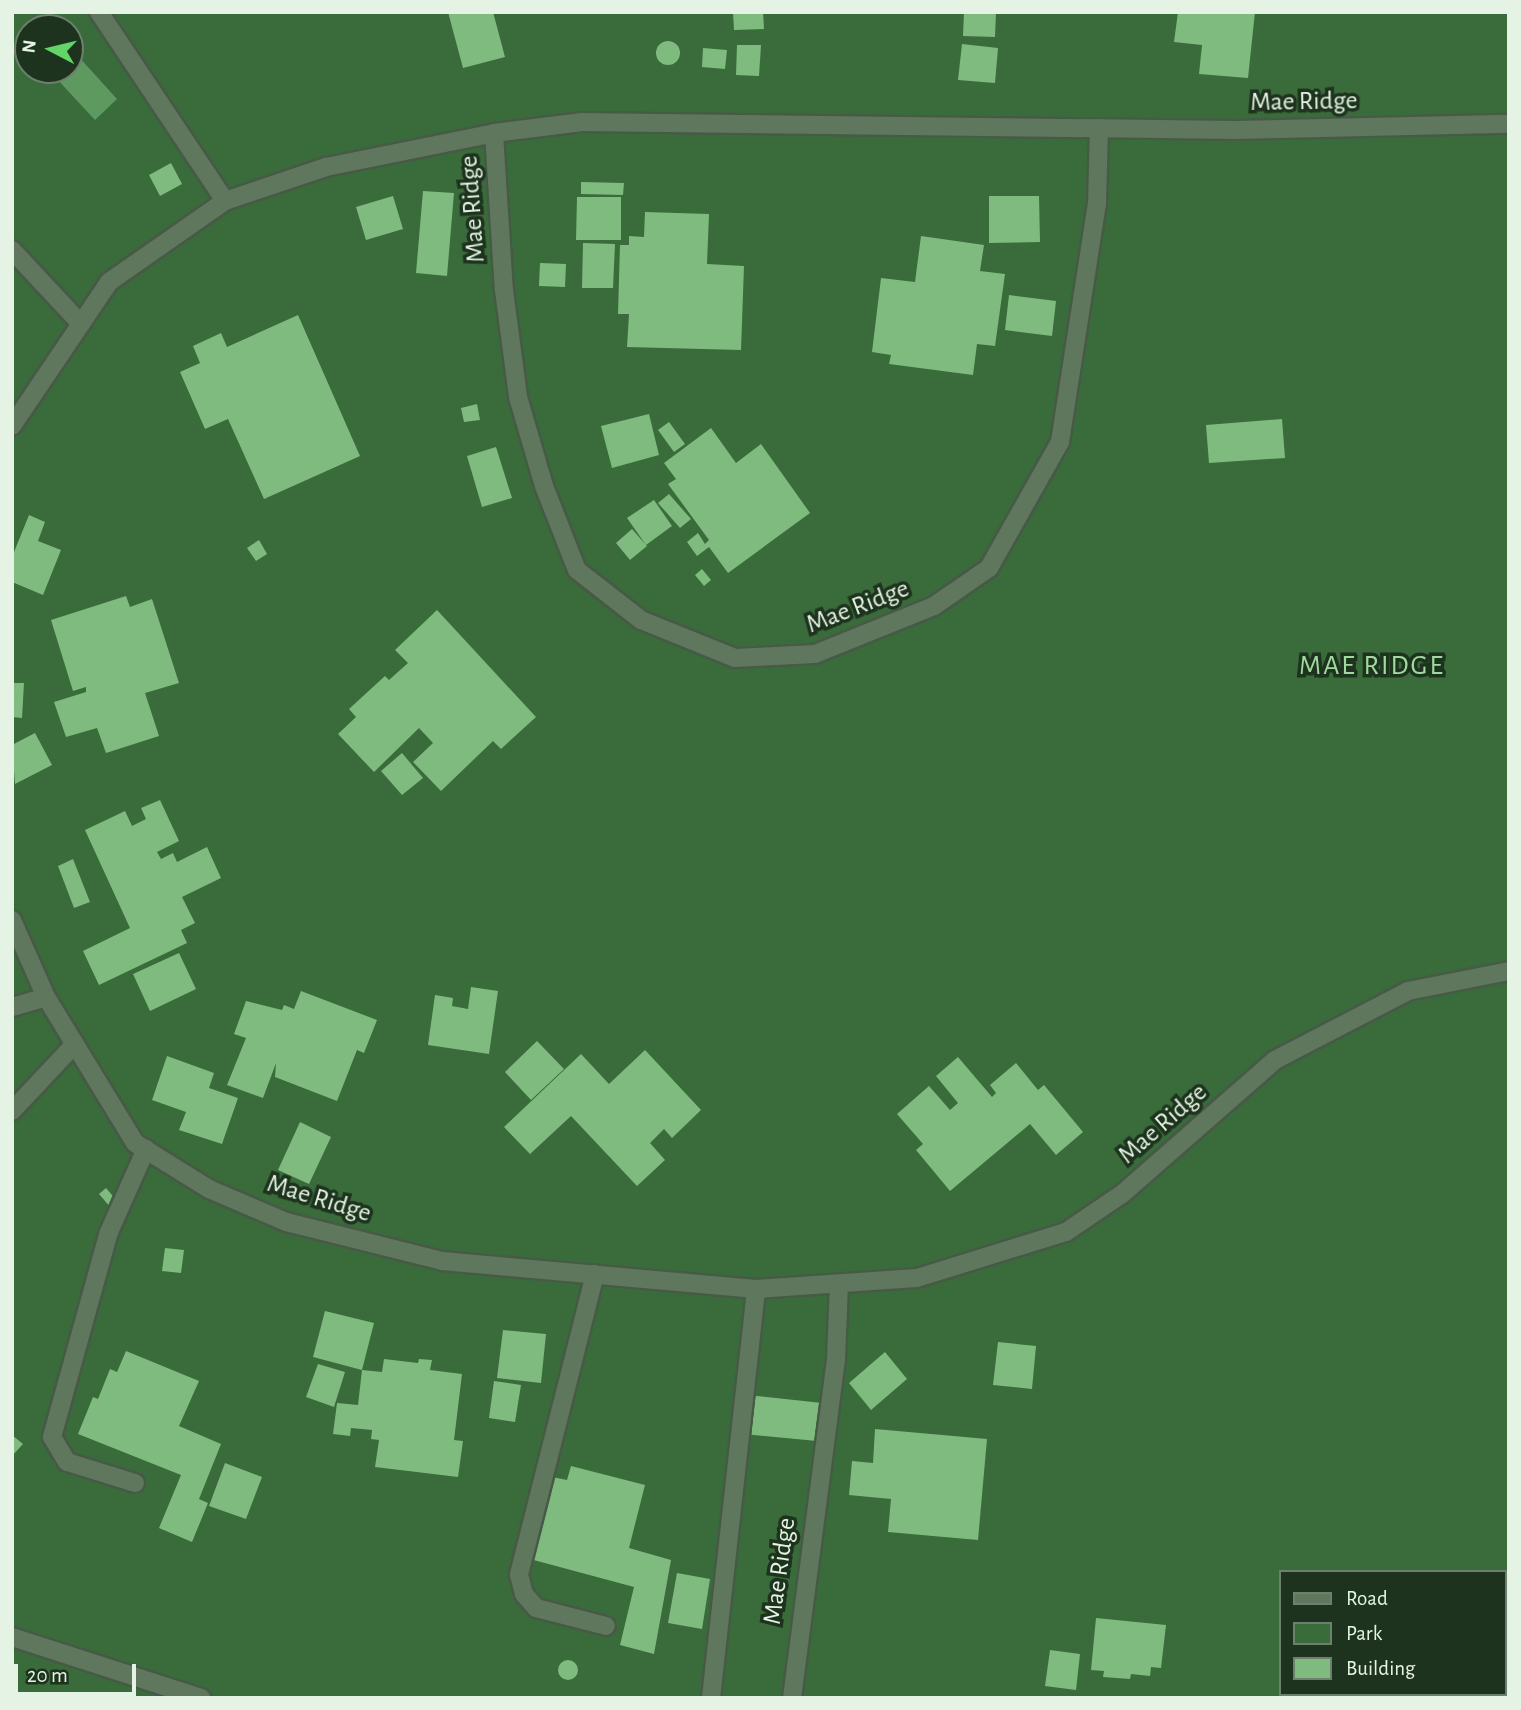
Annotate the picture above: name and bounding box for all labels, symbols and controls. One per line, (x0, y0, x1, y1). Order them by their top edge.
north arrow (14, 14, 84, 84)
text: N (19, 39, 40, 54)
street label: Mae Ridge (1250, 85, 1358, 119)
street label: Mae Ridge (454, 154, 492, 264)
street label: Mae Ridge (802, 573, 914, 641)
district label: MAE RIDGE (1300, 649, 1444, 683)
street label: Mae Ridge (1112, 1077, 1214, 1171)
street label: Mae Ridge (263, 1168, 375, 1230)
street label: Mae Ridge (757, 1516, 803, 1626)
legend (1280, 1570, 1507, 1696)
text: Road (1346, 1588, 1388, 1609)
text: Park (1346, 1623, 1382, 1644)
scale bar (18, 1650, 140, 1694)
text: Building (1346, 1658, 1415, 1679)
text: 20 m (27, 1665, 68, 1686)

